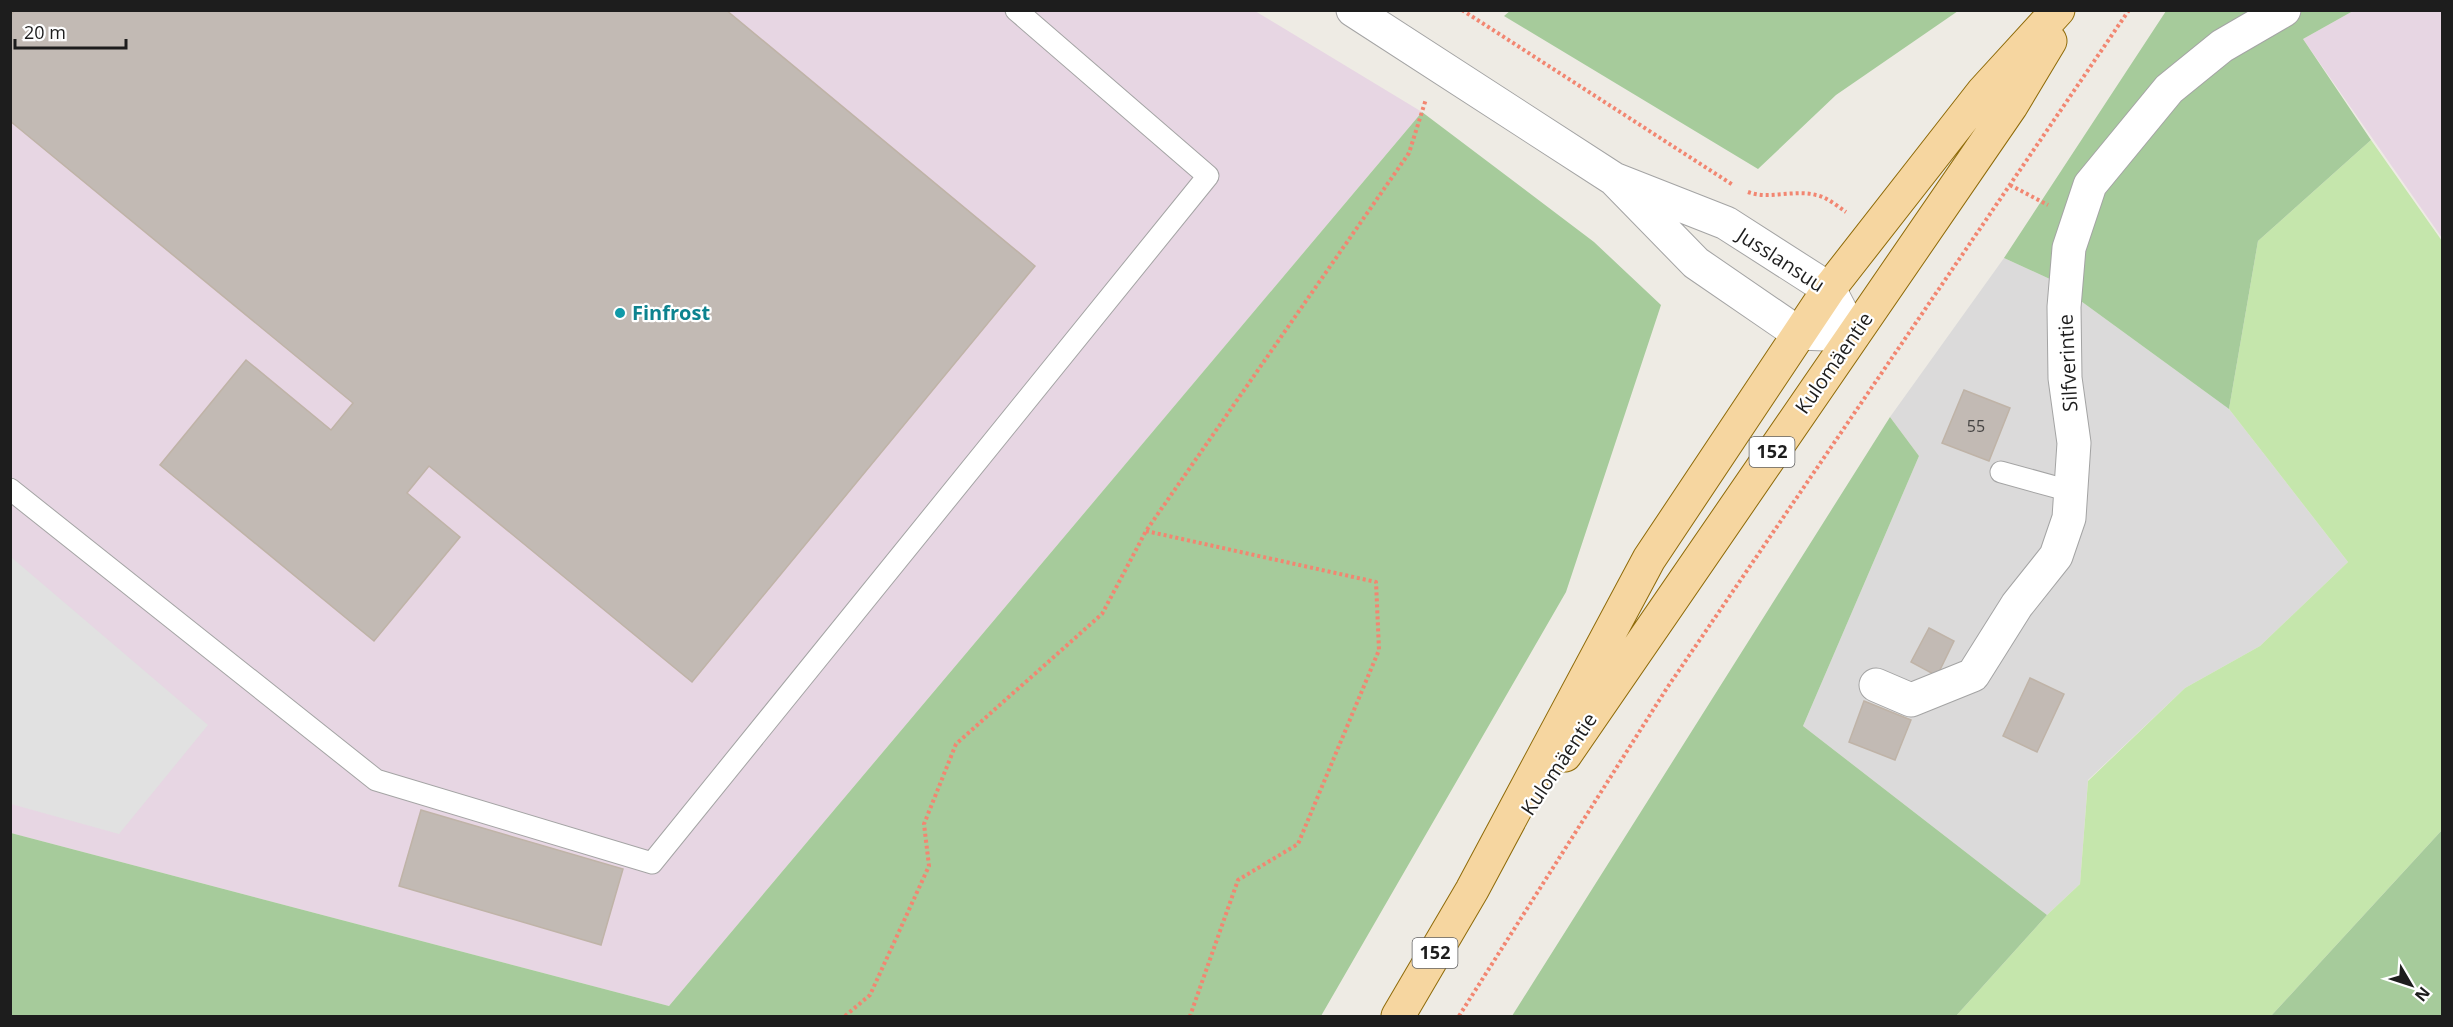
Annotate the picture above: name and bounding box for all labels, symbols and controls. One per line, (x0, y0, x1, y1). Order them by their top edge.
scale bar (15, 12, 126, 50)
text: 20 m (24, 20, 66, 44)
street label: Jusslansuu (1731, 220, 1830, 298)
place label: Finfrost (632, 299, 710, 326)
marker: Finfrost (613, 306, 627, 320)
street label: Kulomäentie (1789, 307, 1879, 419)
street label: Silfverintie (2051, 313, 2084, 413)
house number: 55 (1967, 415, 1985, 437)
road number: 152 (1750, 437, 1794, 467)
street label: Kulomäentie (1514, 707, 1603, 820)
road number: 152 (1412, 938, 1458, 968)
north arrow (2381, 955, 2441, 1015)
text: N (2410, 982, 2435, 1006)

